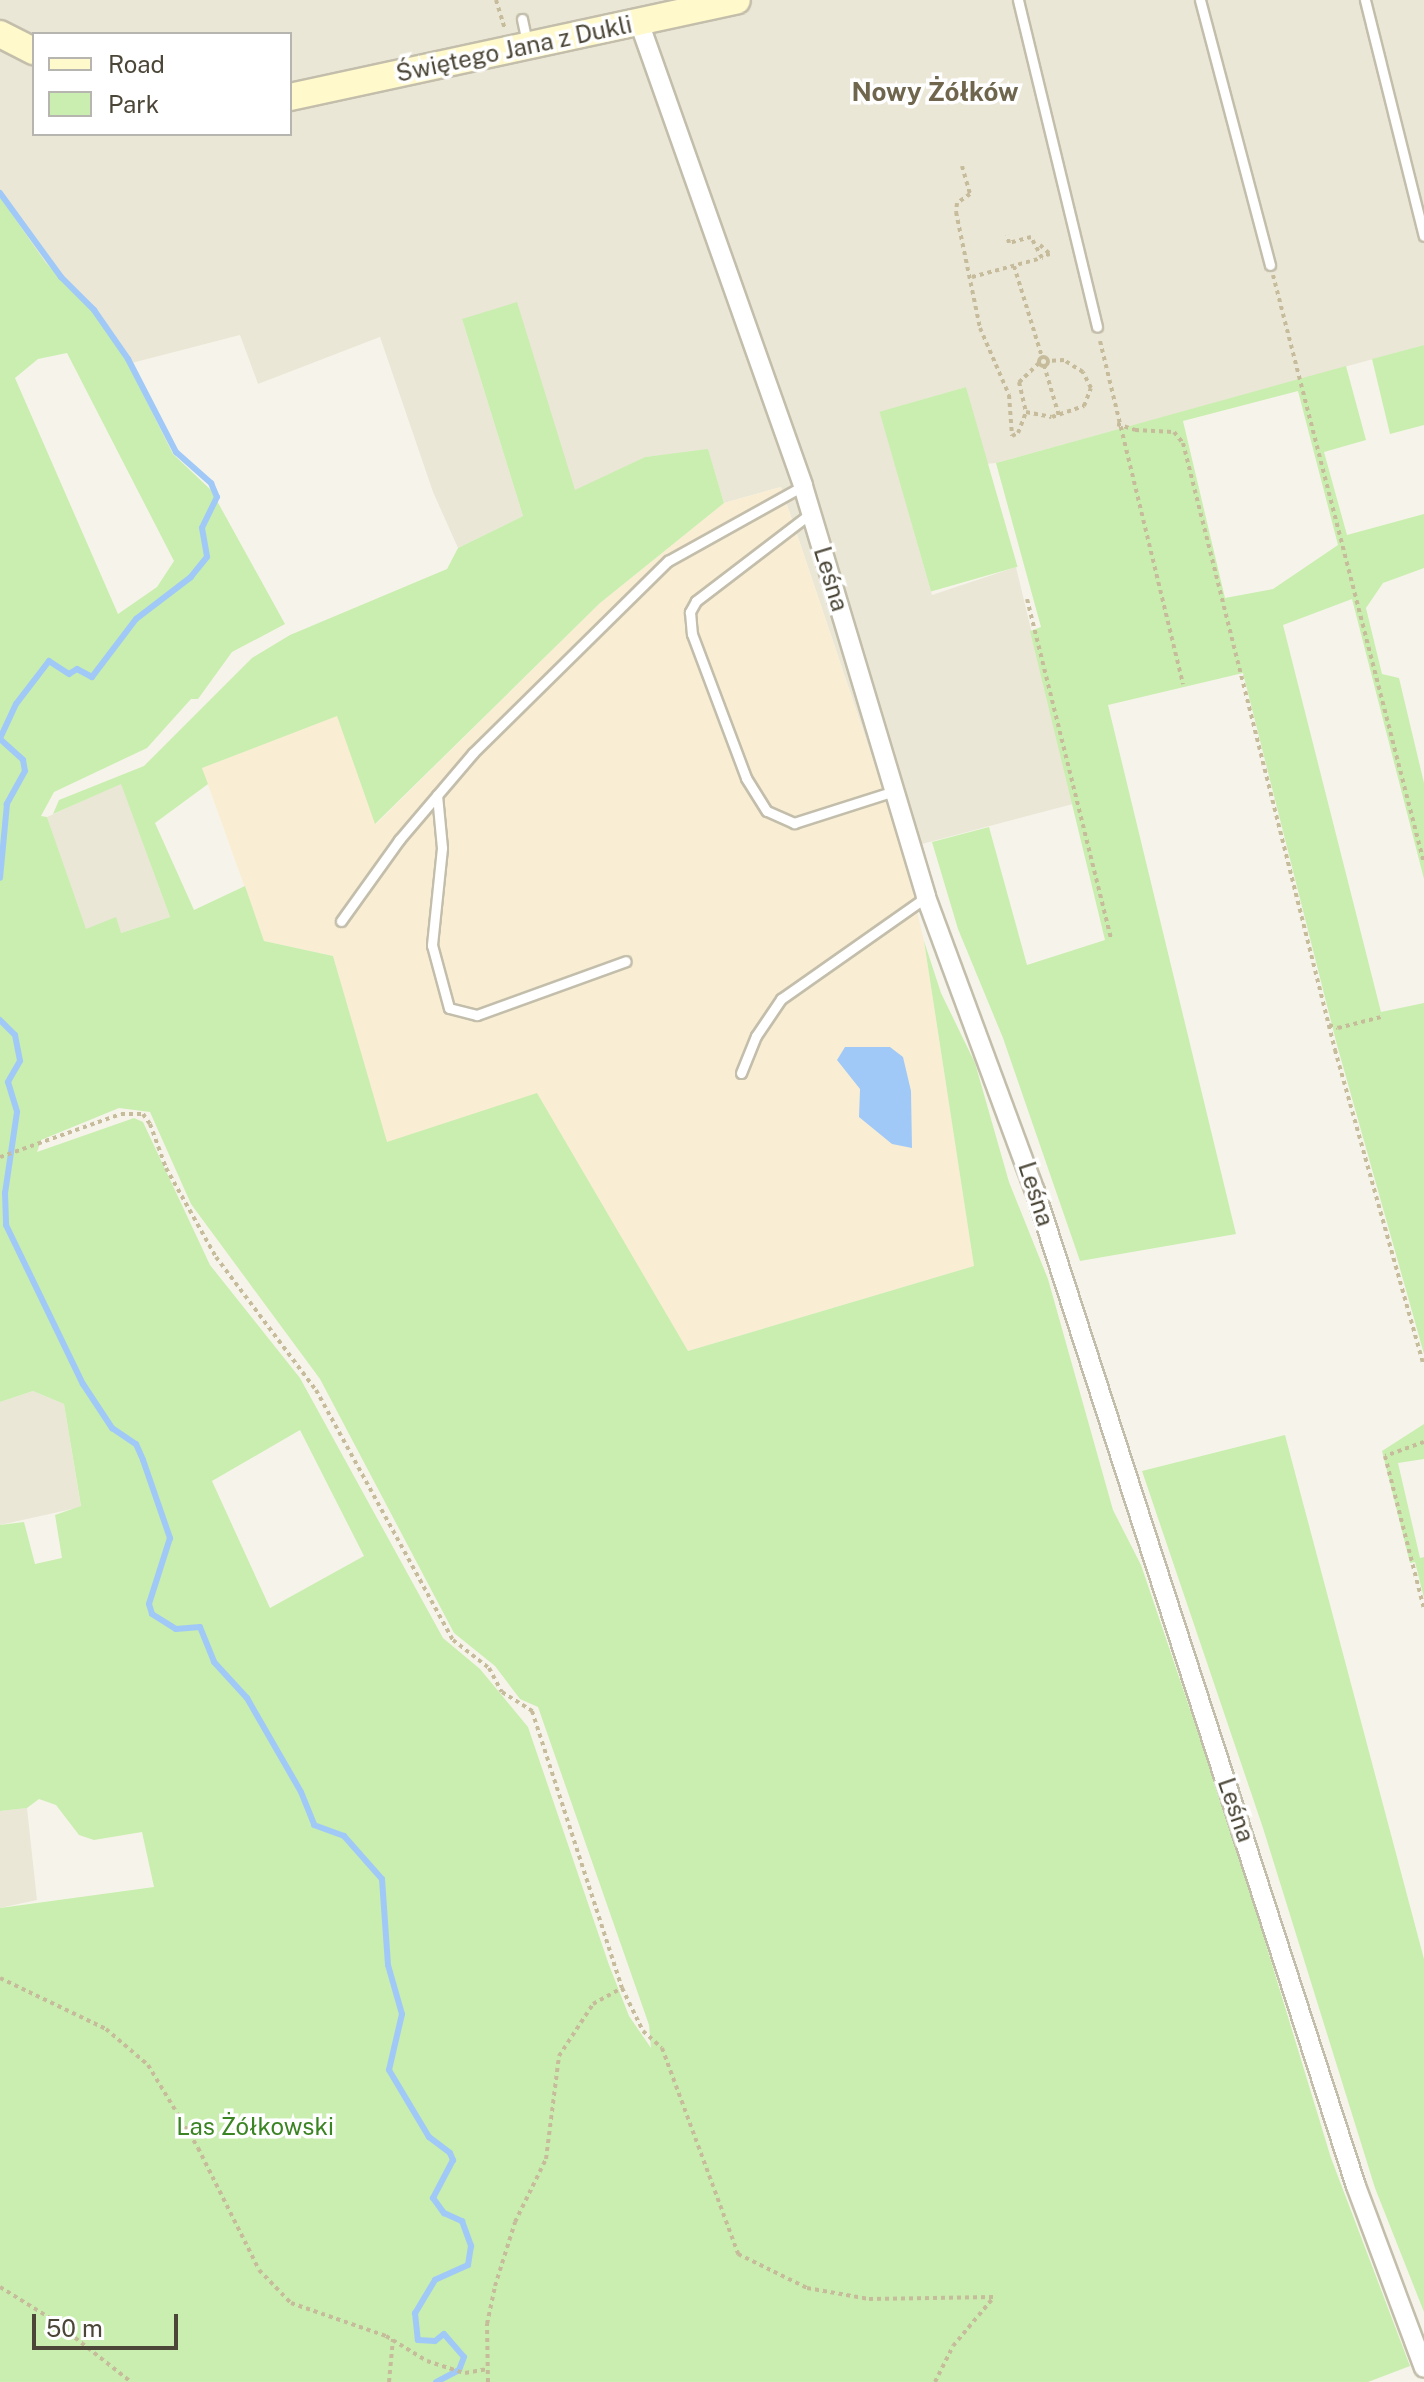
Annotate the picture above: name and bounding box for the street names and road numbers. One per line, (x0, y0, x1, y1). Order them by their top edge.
street label: Świętego Jana z Dukli (393, 10, 635, 88)
street label: Leśna (808, 543, 854, 615)
street label: Leśna (1012, 1158, 1060, 1230)
street label: Leśna (1212, 1774, 1260, 1846)

